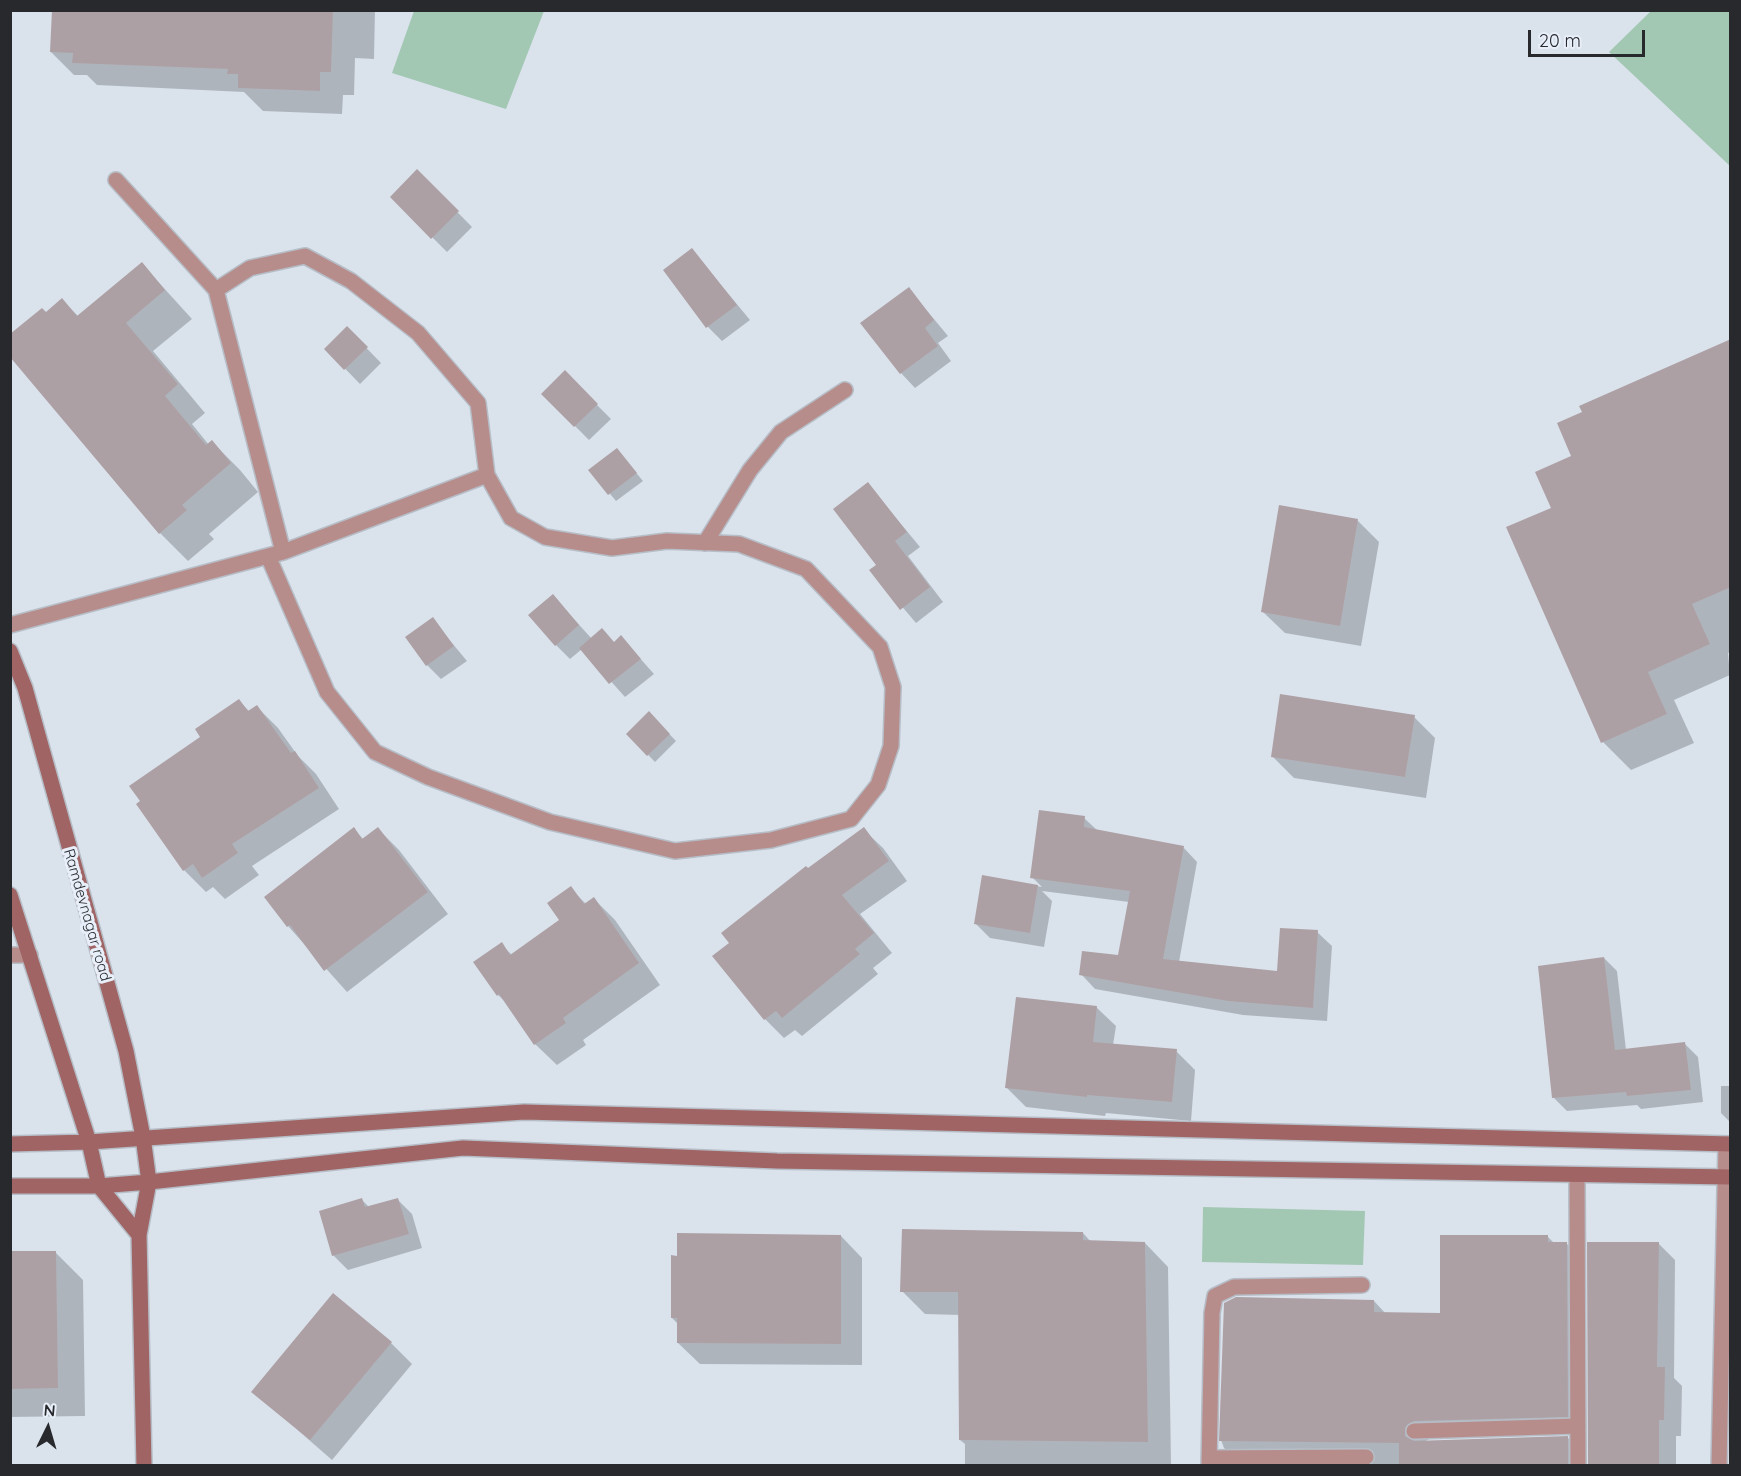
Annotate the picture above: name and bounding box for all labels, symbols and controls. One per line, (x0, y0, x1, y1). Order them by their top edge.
scale bar (1531, 18, 1648, 56)
text: 20 m (1539, 29, 1581, 52)
street label: Ramdevnagar road (59, 847, 115, 983)
north arrow (18, 1398, 78, 1458)
text: N (43, 1400, 56, 1421)

